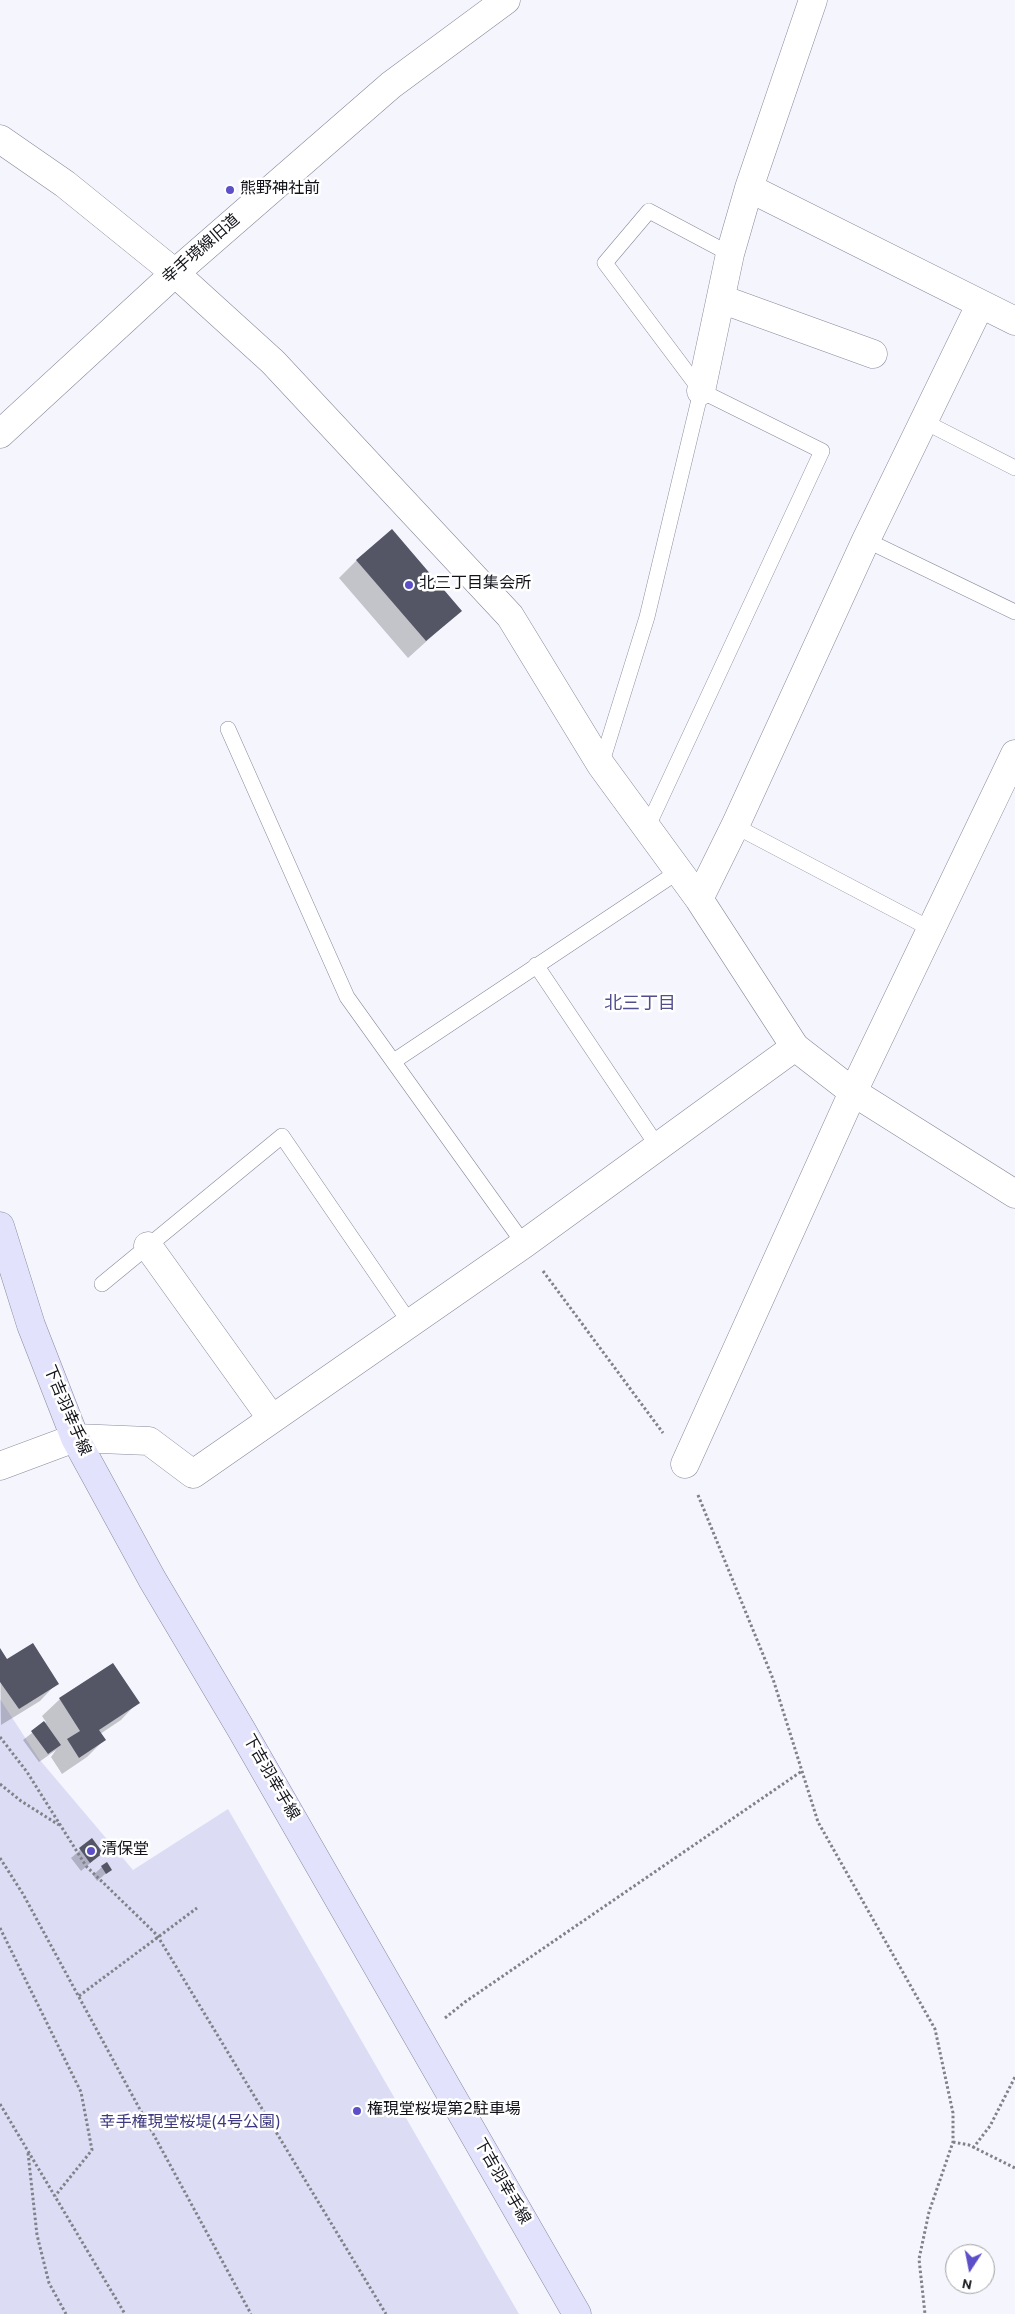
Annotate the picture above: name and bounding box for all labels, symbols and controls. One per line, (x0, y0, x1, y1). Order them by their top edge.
place label: 熊野神社前 (240, 180, 320, 200)
marker: 熊野神社前 (224, 184, 236, 196)
street label: 幸手境線旧道 (159, 211, 245, 289)
place label: 北三丁目集会所 (419, 575, 531, 595)
marker: 北三丁目集会所 (403, 579, 415, 591)
district label: 北三丁目 (604, 994, 676, 1016)
street label: 下吉羽幸手線 (38, 1363, 94, 1459)
street label: 下吉羽幸手線 (238, 1732, 302, 1824)
place label: 清保堂 (101, 1841, 149, 1861)
marker: 清保堂 (85, 1845, 97, 1857)
place label: 権現堂桜堤第2駐車場 (367, 2101, 521, 2121)
marker: 権現堂桜堤第2駐車場 (351, 2105, 363, 2117)
park label: 幸手権現堂桜堤(4号公園) (100, 2114, 280, 2134)
street label: 下吉羽幸手線 (469, 2136, 533, 2228)
north arrow (945, 2244, 995, 2294)
text: N (961, 2274, 974, 2293)

